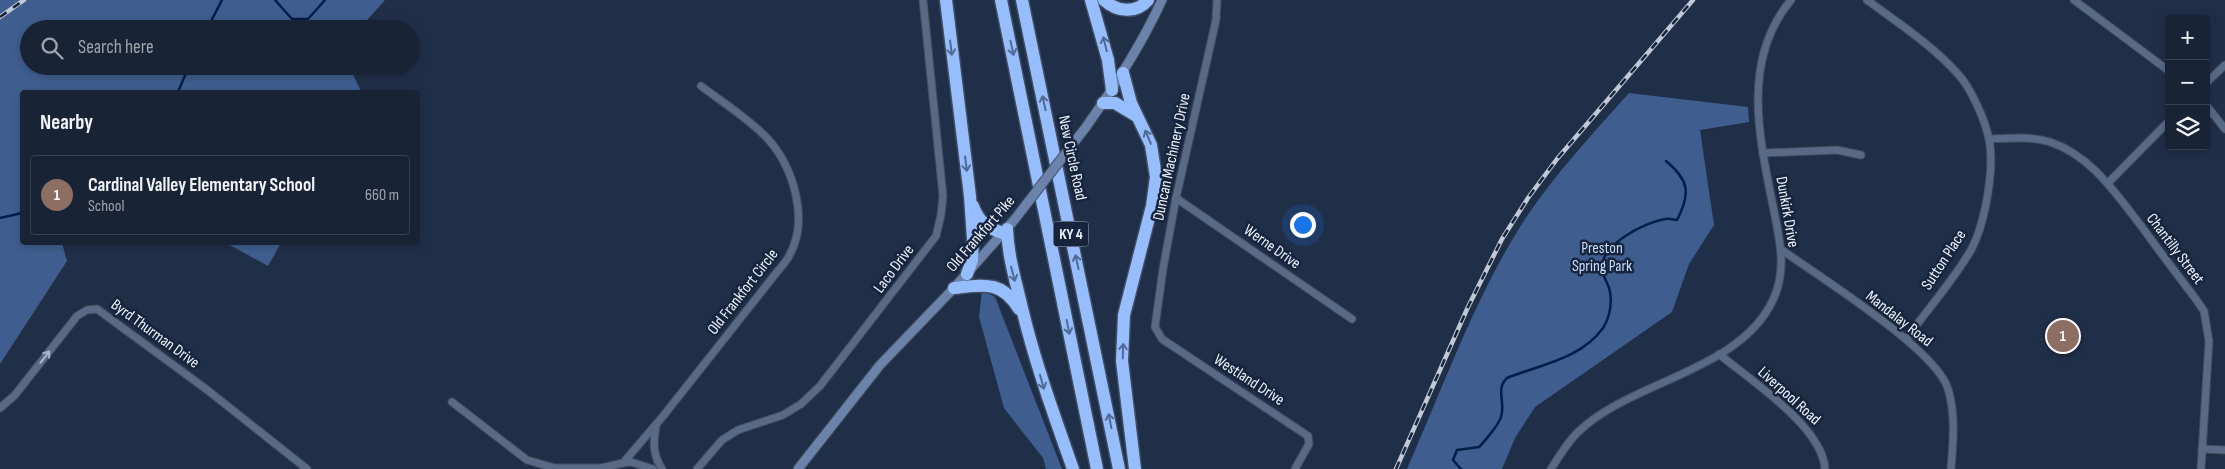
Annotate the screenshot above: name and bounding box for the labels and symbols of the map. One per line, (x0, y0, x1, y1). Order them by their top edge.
one-way arrow (1099, 37, 1109, 53)
one-way arrow (1008, 39, 1017, 55)
one-way arrow (946, 40, 956, 56)
street label: Duncan Machinery Drive (1149, 92, 1195, 222)
one-way arrow (1039, 95, 1048, 111)
street label: New Circle Road (1054, 114, 1090, 202)
one-way arrow (1142, 130, 1152, 145)
one-way arrow (961, 155, 971, 171)
street label: Dunkirk Drive (1771, 175, 1803, 249)
street label: Old Frankfort Pike (943, 192, 1019, 276)
street label: Chantilly Street (2142, 210, 2208, 288)
your location (1290, 212, 1316, 238)
street label: Werne Drive (1240, 221, 1304, 273)
road number: KY 4 (1054, 222, 1088, 246)
street label: Sutton Place (1918, 226, 1970, 294)
park label: Preston Spring Park (1572, 239, 1632, 276)
street label: Laco Drive (870, 241, 918, 297)
street label: Old Frankfort Circle (704, 245, 782, 339)
one-way arrow (1072, 254, 1081, 270)
one-way arrow (1008, 266, 1018, 282)
street label: Mandalay Road (1862, 287, 1936, 351)
street label: Byrd Thurman Drive (107, 295, 203, 373)
pin: 1 (2047, 317, 2079, 355)
one-way arrow (1064, 319, 1073, 335)
one-way arrow (1118, 343, 1127, 359)
street label: Westland Drive (1210, 350, 1288, 410)
one-way arrow (40, 351, 51, 364)
street label: Liverpool Road (1754, 363, 1824, 429)
one-way arrow (1038, 373, 1048, 389)
one-way arrow (1104, 414, 1114, 430)

